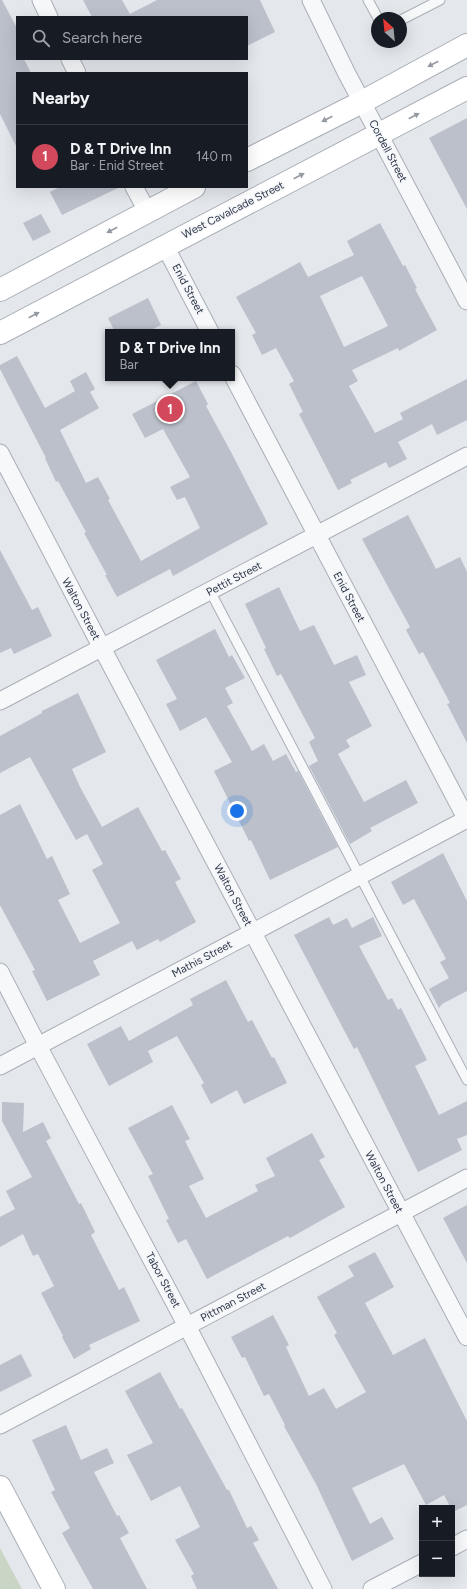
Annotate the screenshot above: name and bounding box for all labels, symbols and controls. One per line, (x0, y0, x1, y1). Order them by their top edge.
north arrow (371, 12, 407, 48)
search box (16, 16, 248, 60)
icon: search (30, 27, 52, 49)
text: Search here (62, 29, 142, 47)
one-way arrow (427, 60, 438, 67)
text: Nearby (32, 88, 90, 108)
one-way arrow (408, 113, 420, 120)
one-way arrow (321, 116, 333, 123)
street label: Cordell Street (366, 118, 410, 184)
text: D & T Drive Inn (70, 140, 171, 158)
text: 1 (42, 149, 48, 164)
text: 140 m (196, 149, 232, 164)
text: Bar · Enid Street (70, 158, 164, 173)
one-way arrow (293, 173, 305, 180)
street label: West Cavalcade Street (180, 179, 286, 241)
one-way arrow (107, 226, 118, 233)
street label: Enid Street (169, 262, 207, 316)
one-way arrow (29, 312, 40, 318)
popup (105, 329, 235, 381)
text: D & T Drive Inn (119, 339, 221, 357)
text: Bar (119, 357, 138, 372)
pin: 1 (157, 394, 183, 424)
street label: Pettit Street (204, 559, 264, 599)
street label: Enid Street (330, 570, 368, 624)
street label: Walton Street (59, 576, 103, 642)
your location (227, 801, 247, 821)
street label: Walton Street (211, 862, 255, 928)
street label: Mathis Street (170, 938, 234, 980)
street label: Walton Street (362, 1149, 406, 1215)
street label: Tabor Street (143, 1250, 183, 1310)
street label: Pittman Street (198, 1279, 268, 1325)
map controls (419, 1505, 455, 1577)
button: + (419, 1505, 455, 1541)
button: − (419, 1541, 455, 1577)

